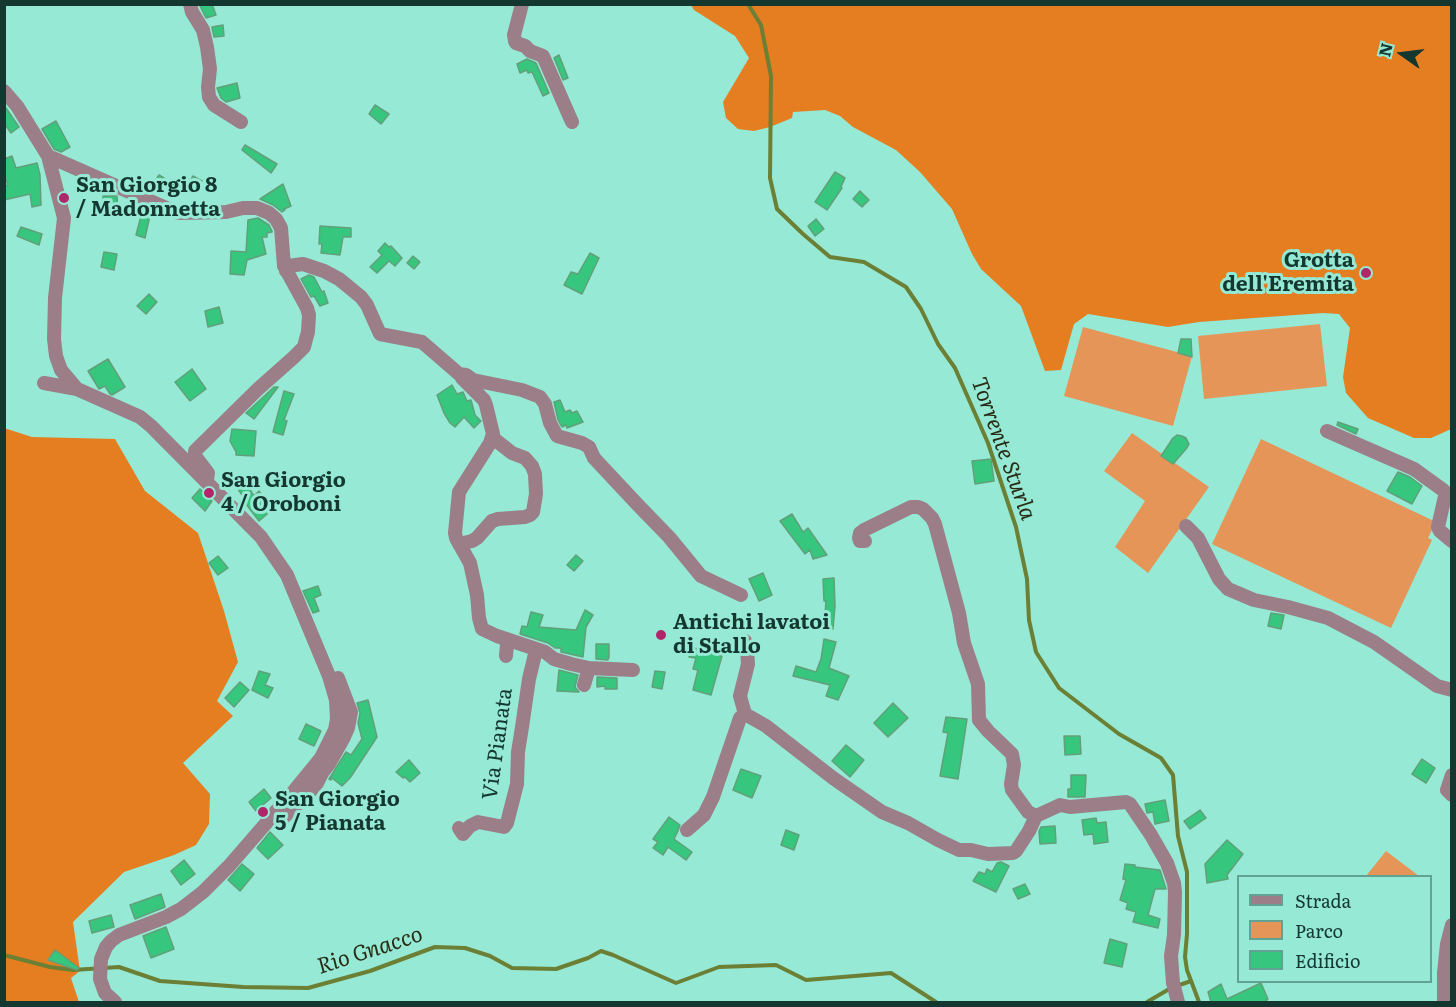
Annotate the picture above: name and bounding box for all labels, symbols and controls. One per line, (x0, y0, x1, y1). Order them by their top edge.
north arrow (1372, 24, 1432, 84)
text: N (1371, 40, 1398, 59)
place label: San Giorgio 8 / Madonnetta (76, 173, 220, 223)
marker: San Giorgio 8 / Madonnetta (57, 191, 71, 205)
place label: Grotta dell'Eremita (1222, 248, 1354, 298)
marker: Grotta dell'Eremita (1359, 266, 1373, 280)
water label: Torrente Sturla (965, 374, 1041, 524)
place label: San Giorgio 4 / Oroboni (221, 468, 346, 518)
marker: San Giorgio 4 / Oroboni (202, 486, 216, 500)
place label: Antichi lavatoi di Stallo (673, 610, 830, 660)
marker: Antichi lavatoi di Stallo (654, 628, 668, 642)
street label: Via Pianata (478, 686, 518, 802)
place label: San Giorgio 5 / Pianata (275, 787, 400, 837)
marker: San Giorgio 5 / Pianata (256, 805, 270, 819)
legend (1237, 875, 1432, 983)
text: Strada (1295, 887, 1351, 914)
text: Parco (1295, 917, 1343, 944)
water label: Rio Gnacco (314, 922, 426, 980)
text: Edificio (1295, 947, 1361, 974)

